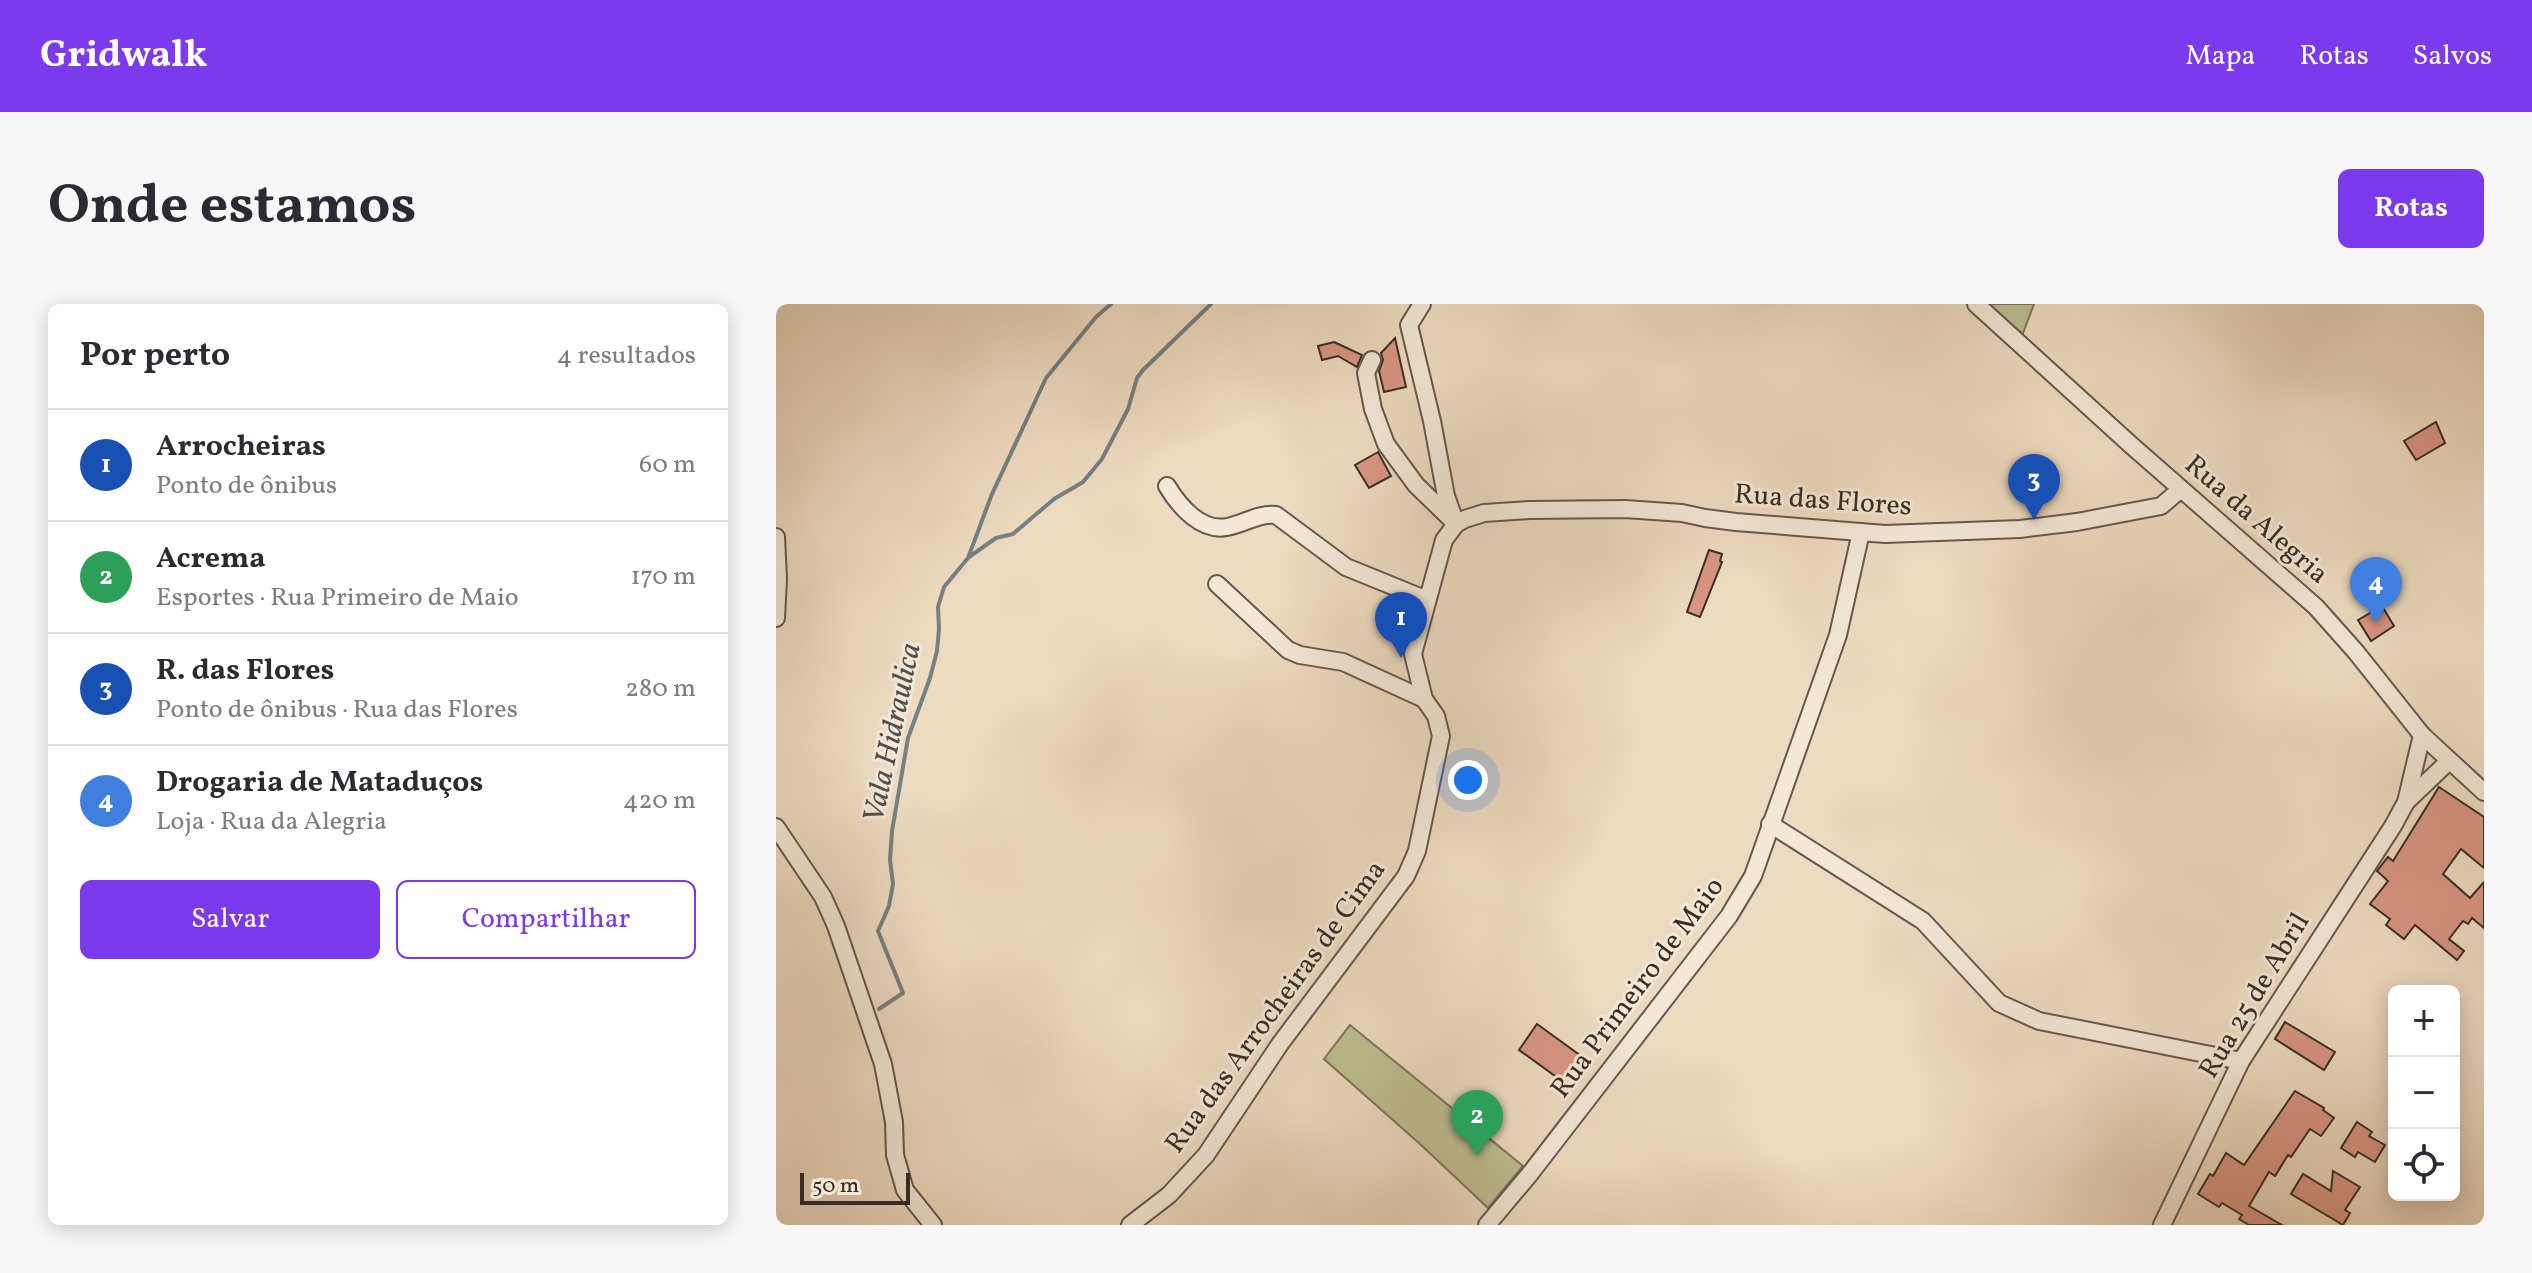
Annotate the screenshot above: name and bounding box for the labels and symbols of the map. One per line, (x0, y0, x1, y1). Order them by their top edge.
street label: Rua da Alegria (2175, 446, 2337, 594)
pin: 3 (2008, 454, 2060, 520)
street label: Rua das Flores (1733, 475, 1913, 527)
pin: 4 (2350, 557, 2402, 623)
pin: 1 (1375, 592, 1427, 658)
water label: Vala Hidraulica (853, 639, 933, 827)
your location (1448, 760, 1488, 800)
street label: Rua das Arrocheiras de Cima (1156, 853, 1396, 1161)
street label: Rua Primeiro de Maio (1542, 869, 1734, 1107)
street label: Rua 25 de Abril (2190, 906, 2320, 1086)
pin: 2 (1451, 1090, 1503, 1156)
scale bar (800, 1169, 910, 1205)

